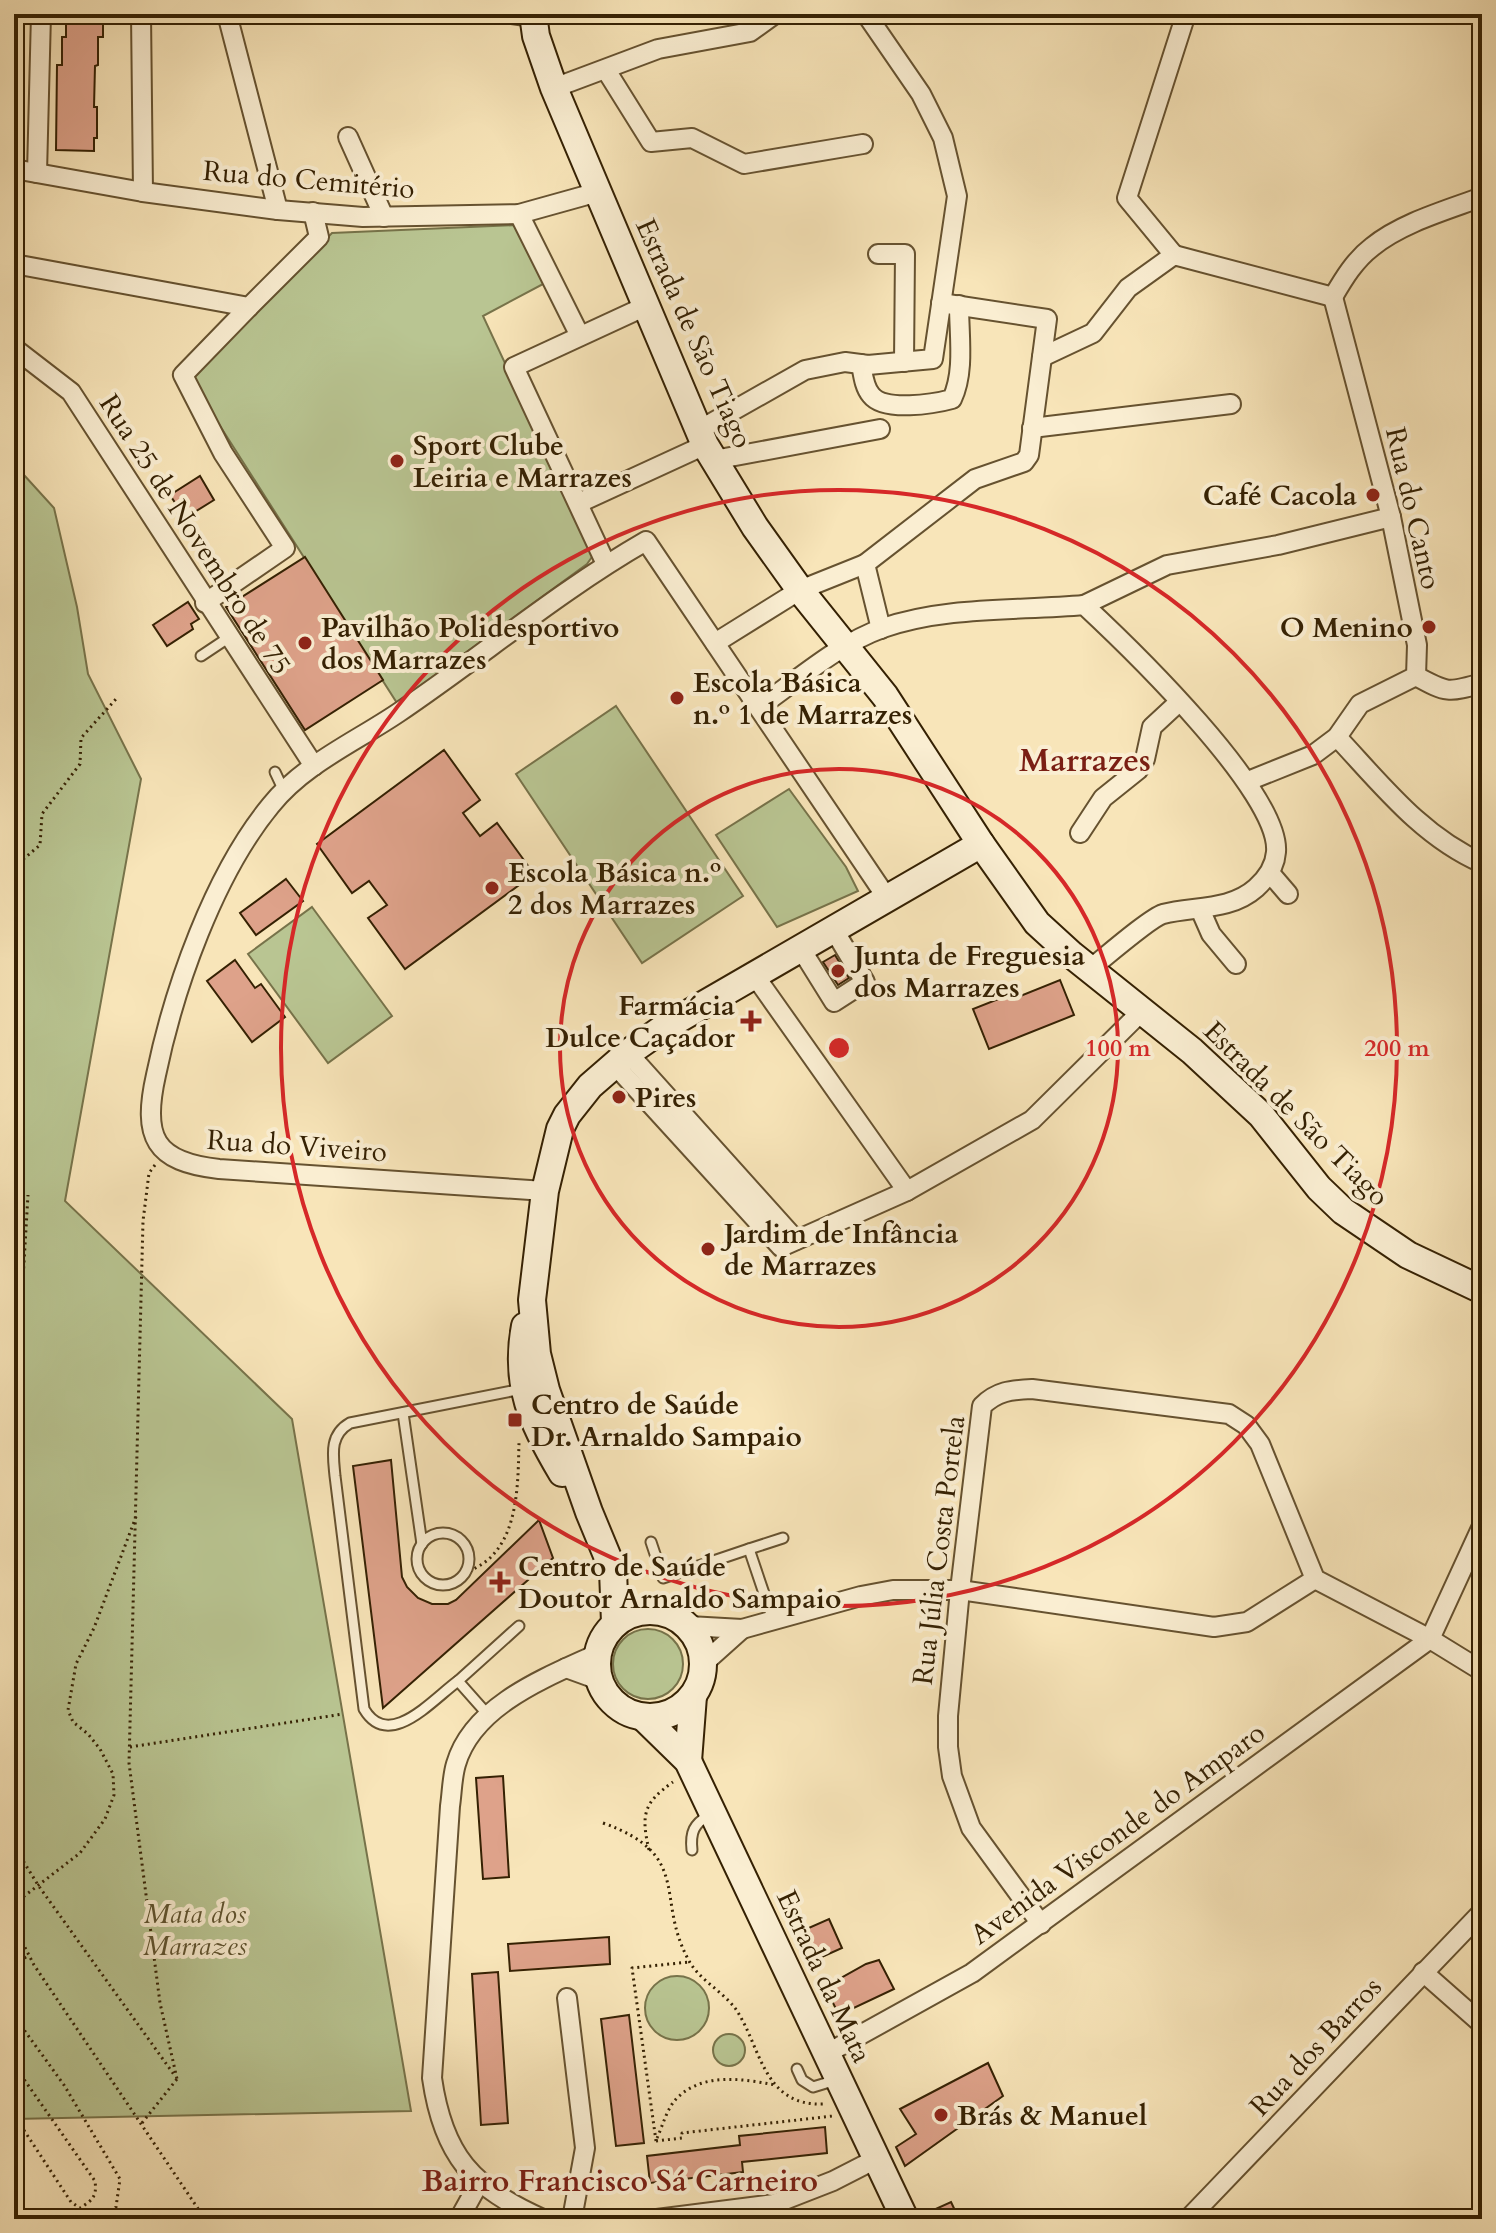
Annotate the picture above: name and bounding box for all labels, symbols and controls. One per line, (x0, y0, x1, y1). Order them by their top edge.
street label: Rua do Cemitério (201, 152, 416, 208)
street label: Estrada de São Tiago (626, 213, 762, 454)
street label: Rua 25 de Novembro de 75 (90, 387, 300, 682)
street label: Rua do Canto (1376, 423, 1450, 593)
place label: Sport Clube Leiria e Marrazes (413, 427, 632, 497)
marker: Sport Clube Leiria e Marrazes (388, 452, 406, 470)
place label: Café Cacola (1203, 477, 1357, 515)
marker: Café Cacola (1364, 486, 1382, 504)
place label: Pavilhão Polidesportivo dos Marrazes (321, 609, 619, 679)
place label: O Menino (1280, 609, 1413, 647)
marker: O Menino (1420, 618, 1438, 636)
marker: Pavilhão Polidesportivo dos Marrazes (296, 634, 314, 652)
place label: Escola Básica n.º 1 de Marrazes (693, 664, 912, 734)
marker: Escola Básica n.º 1 de Marrazes (668, 689, 686, 707)
district label: Marrazes (1019, 739, 1151, 783)
place label: Escola Básica n.º 2 dos Marrazes (508, 854, 721, 924)
marker: Escola Básica n.º 2 dos Marrazes (483, 879, 501, 897)
place label: Junta de Freguesia dos Marrazes (850, 937, 1085, 1007)
marker: Junta de Freguesia dos Marrazes (829, 962, 847, 980)
place label: Farmácia Dulce Caçador (545, 987, 736, 1057)
marker: Farmácia Dulce Caçador (742, 1012, 760, 1030)
street label: Estrada de São Tiago (1195, 1013, 1397, 1215)
text: 100 m (1085, 1032, 1152, 1065)
text: 200 m (1364, 1032, 1431, 1065)
centre of rings (825, 1034, 853, 1062)
place label: Pires (635, 1079, 696, 1117)
marker: Pires (610, 1088, 628, 1106)
street label: Rua do Viveiro (206, 1121, 388, 1171)
place label: Jardim de Infância de Marrazes (720, 1215, 958, 1285)
marker: Jardim de Infância de Marrazes (699, 1240, 717, 1258)
place label: Centro de Saúde Dr. Arnaldo Sampaio (531, 1386, 802, 1456)
marker: Centro de Saúde Dr. Arnaldo Sampaio (506, 1411, 524, 1429)
street label: Rua Júlia Costa Portela (904, 1413, 974, 1687)
place label: Centro de Saúde Doutor Arnaldo Sampaio (518, 1548, 841, 1618)
marker: Centro de Saúde Doutor Arnaldo Sampaio (489, 1571, 511, 1593)
street label: Avenida Visconde do Amparo (963, 1714, 1273, 1954)
street label: Estrada da Mata (768, 1884, 881, 2069)
park label: Mata dos Marrazes (143, 1895, 247, 1965)
street label: Rua dos Barros (1241, 1969, 1390, 2125)
place label: Brás & Manuel (957, 2097, 1147, 2135)
marker: Brás & Manuel (932, 2106, 950, 2124)
district label: Bairro Francisco Sá Carneiro (422, 2161, 818, 2202)

